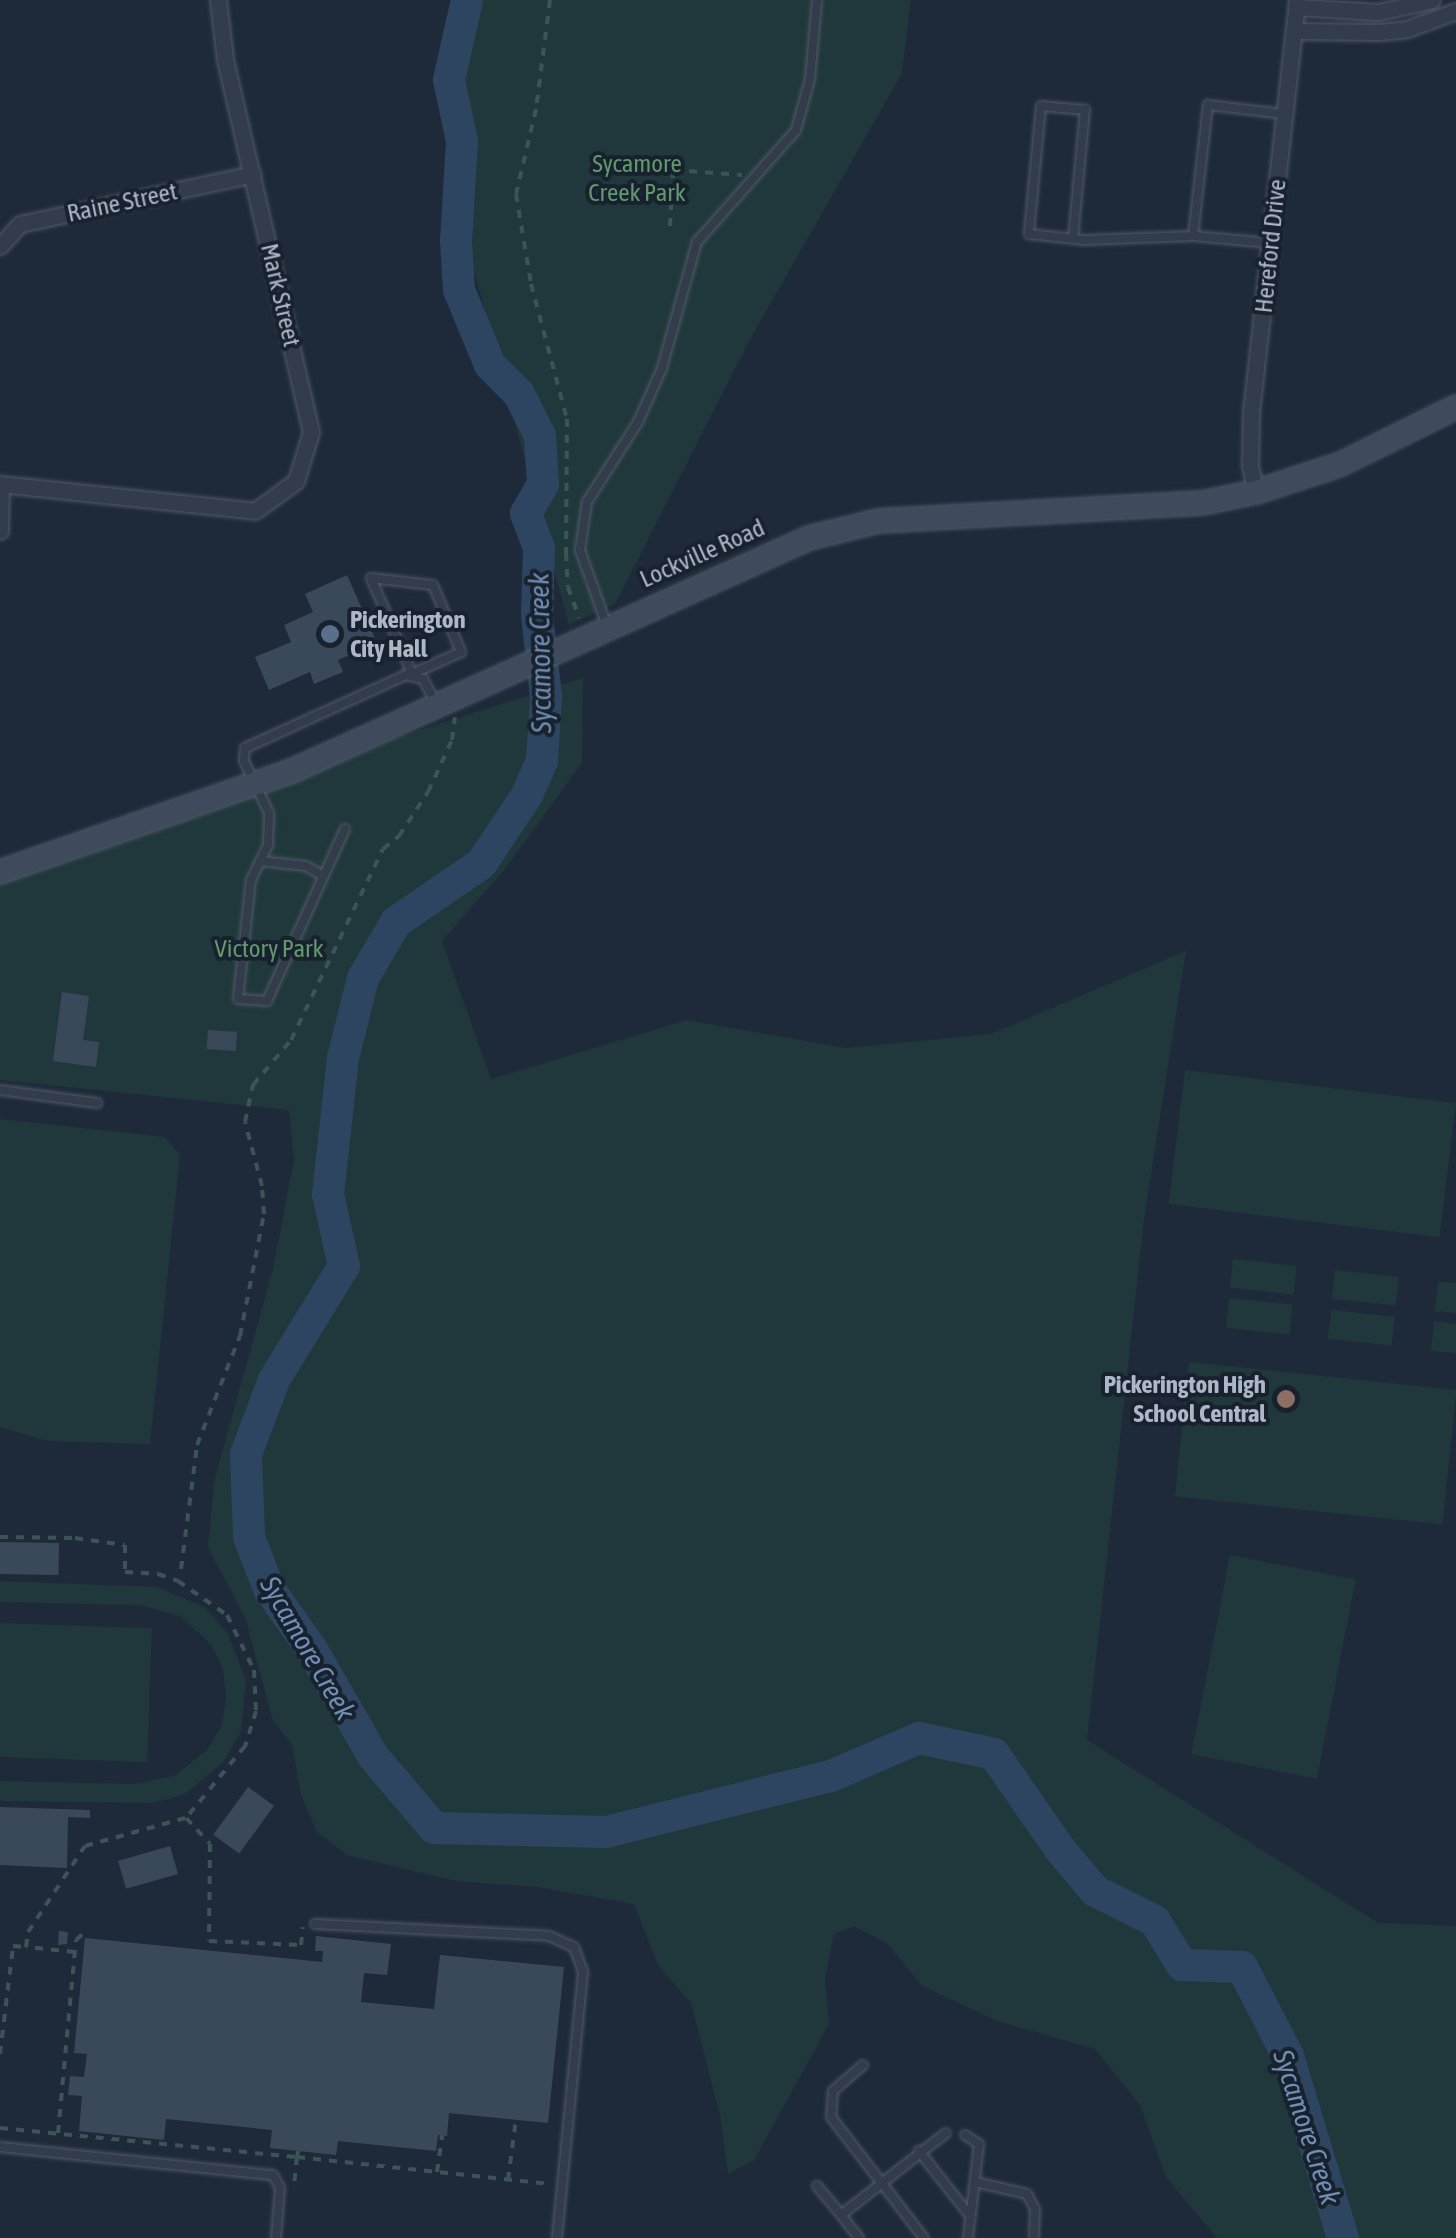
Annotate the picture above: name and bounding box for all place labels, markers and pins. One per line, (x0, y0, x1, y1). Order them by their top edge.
place label: Pickerington City Hall (350, 605, 466, 664)
marker: Pickerington City Hall (319, 623, 341, 645)
place label: Pickerington High School Central (1104, 1370, 1266, 1429)
marker: Pickerington High School Central (1275, 1388, 1297, 1410)

